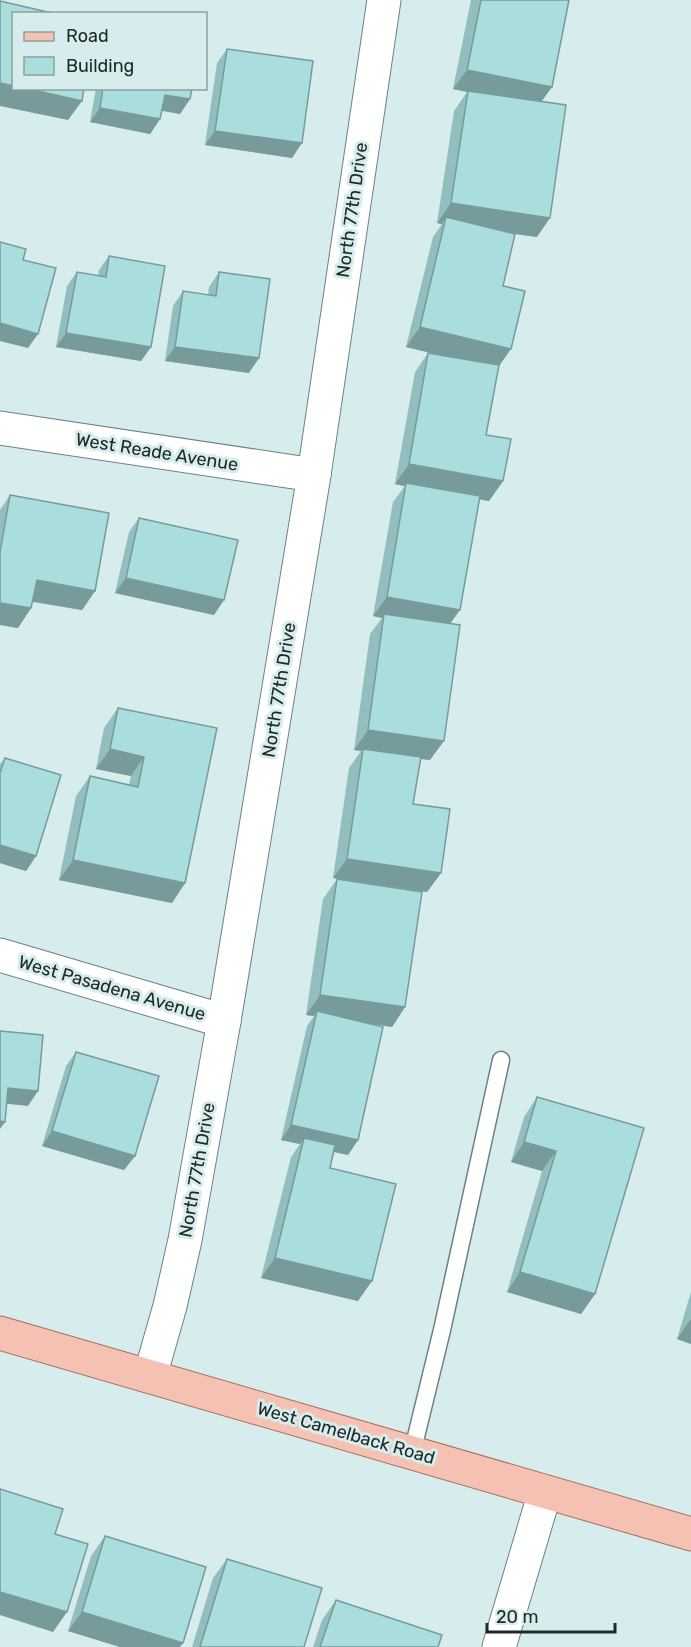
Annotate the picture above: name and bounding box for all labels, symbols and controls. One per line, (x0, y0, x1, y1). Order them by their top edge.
legend (12, 12, 207, 90)
text: Road (66, 25, 109, 47)
text: Building (66, 55, 134, 77)
street label: North 77th Drive (332, 141, 372, 279)
street label: West Reade Avenue (74, 428, 240, 476)
street label: North 77th Drive (257, 621, 301, 759)
street label: West Pasadena Avenue (16, 951, 208, 1025)
street label: North 77th Drive (174, 1101, 220, 1239)
street label: West Camelback Road (255, 1397, 437, 1469)
scale bar (487, 1596, 614, 1634)
text: 20 m (496, 1606, 538, 1628)

